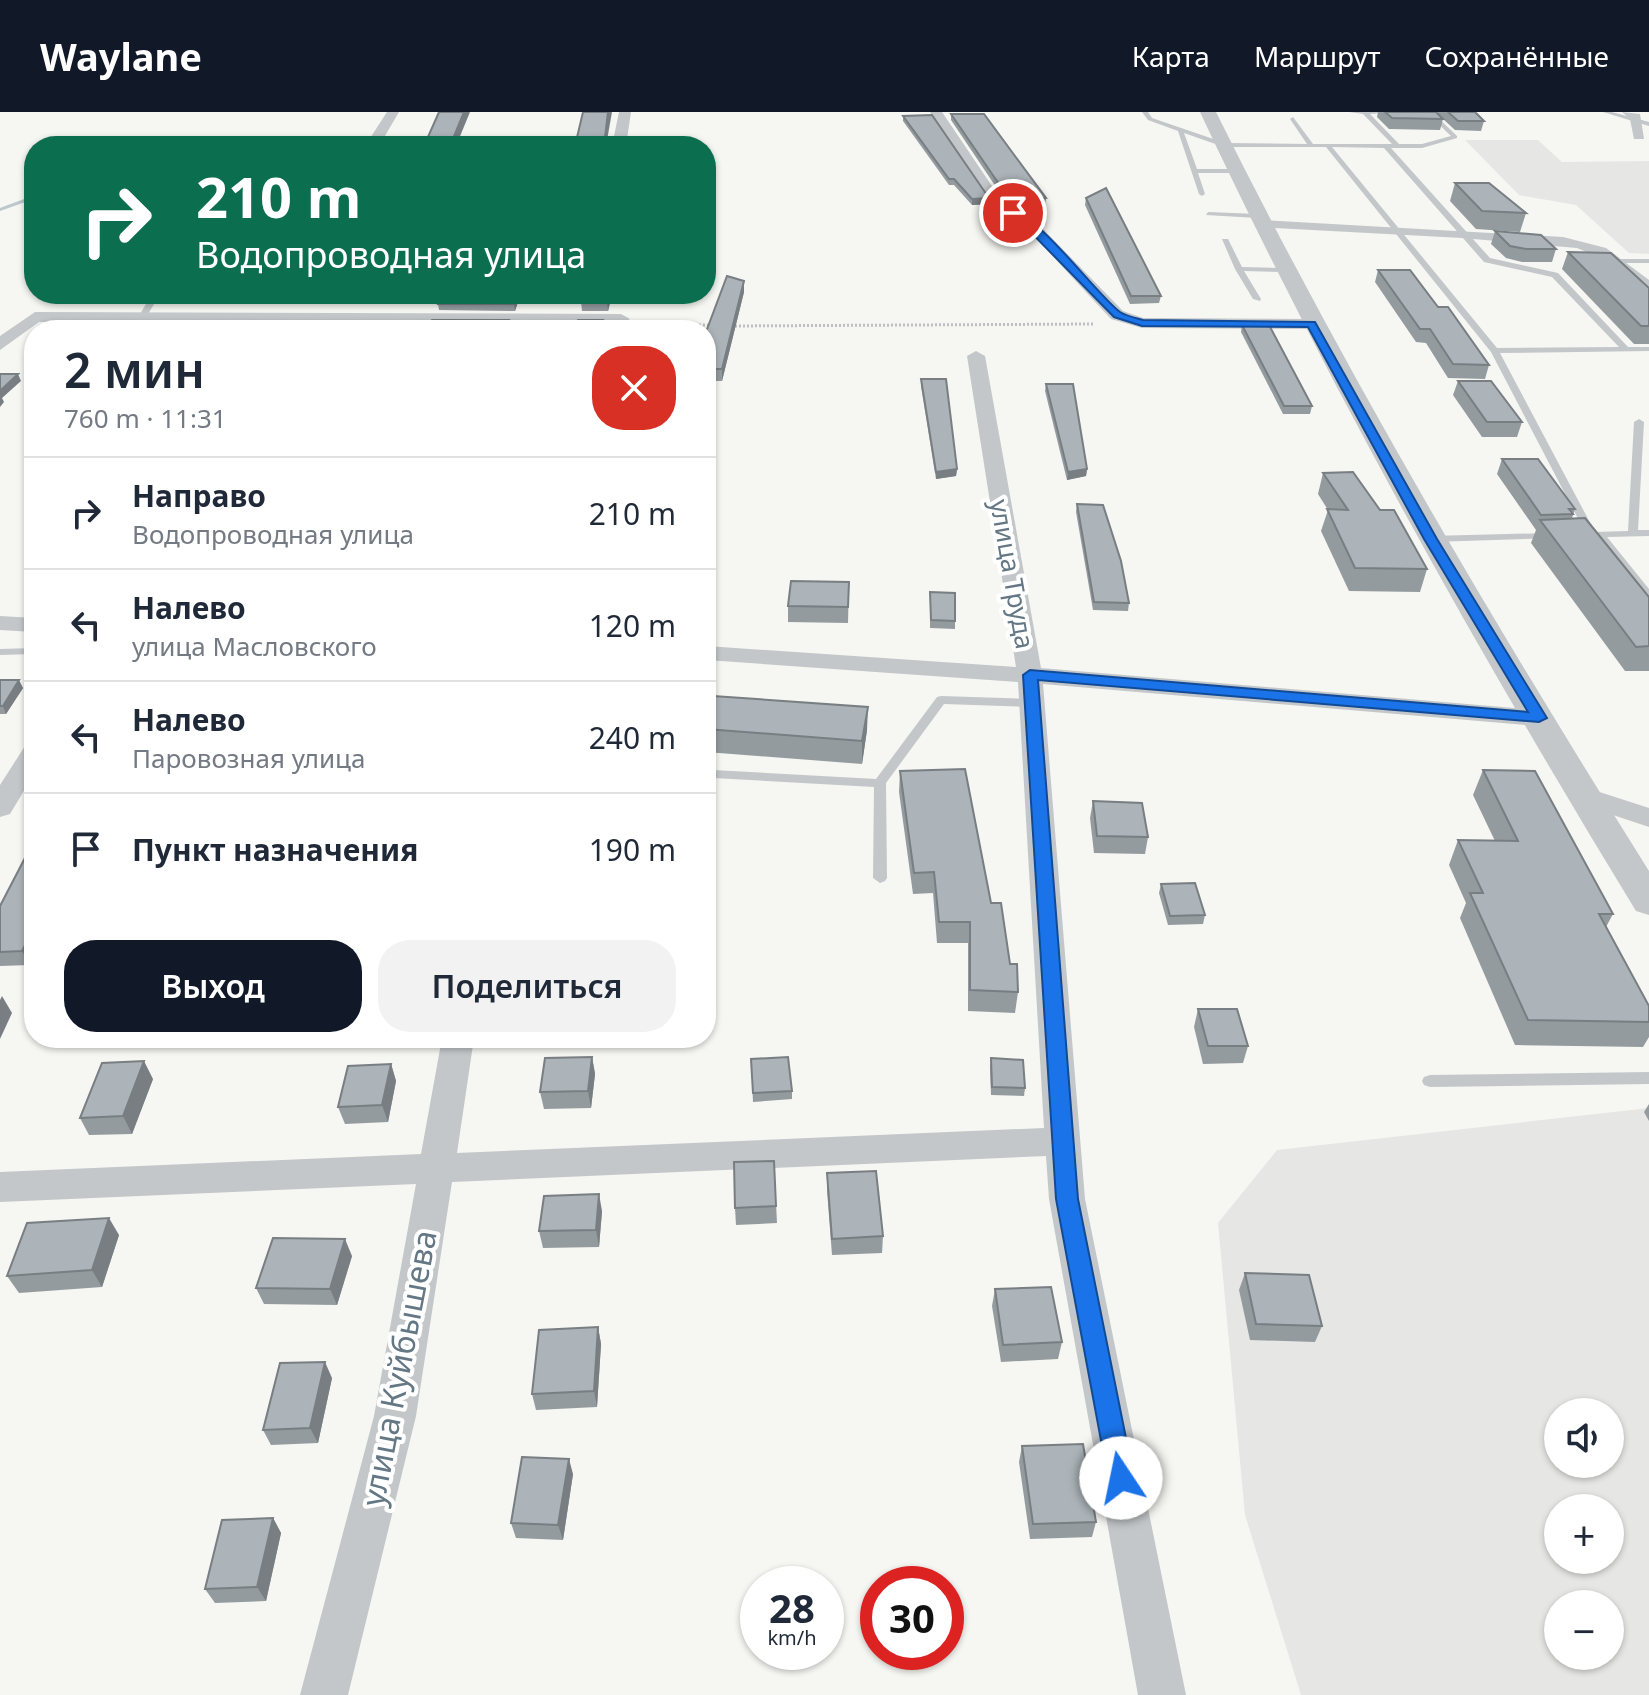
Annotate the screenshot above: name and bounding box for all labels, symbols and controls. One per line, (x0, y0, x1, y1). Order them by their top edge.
text: Waylane (40, 30, 202, 82)
text: Карта (1132, 37, 1210, 75)
text: Маршрут (1254, 37, 1380, 75)
text: Сохранённые (1424, 37, 1609, 75)
text: 210 m (196, 158, 361, 234)
icon: right (64, 168, 168, 272)
pin (979, 179, 1047, 247)
icon: arrive (991, 191, 1035, 235)
text: Водопроводная улица (196, 230, 586, 279)
text: 2 мин (64, 337, 205, 402)
button: close (592, 346, 676, 430)
text: 760 m · 11:31 (64, 400, 227, 436)
text: Направо (132, 475, 266, 516)
icon: right (64, 491, 108, 535)
text: 210 m (589, 493, 676, 534)
street label: улица Труда (982, 496, 1044, 652)
text: Водопроводная улица (132, 516, 414, 552)
text: Налево (132, 587, 246, 628)
icon: left (64, 603, 108, 647)
text: 120 m (589, 605, 676, 646)
text: улица Масловского (132, 628, 377, 664)
text: Налево (132, 699, 246, 740)
icon: left (64, 715, 108, 759)
text: 240 m (589, 717, 676, 758)
text: Паровозная улица (132, 740, 365, 776)
icon: arrive (64, 827, 108, 871)
text: Пункт назначения (132, 829, 418, 870)
text: 190 m (589, 829, 676, 870)
button: Выход (64, 940, 362, 1032)
button: Поделиться (378, 940, 676, 1032)
street label: улица Куйбышева (350, 1226, 446, 1510)
map controls (1544, 1398, 1624, 1670)
button: sound (1544, 1398, 1624, 1478)
position arrow (1079, 1436, 1163, 1520)
button: + (1544, 1494, 1624, 1574)
speed limit sign: 30 (860, 1566, 964, 1670)
text: 28 (769, 1580, 815, 1635)
button: − (1544, 1590, 1624, 1670)
text: km/h (767, 1624, 817, 1651)

